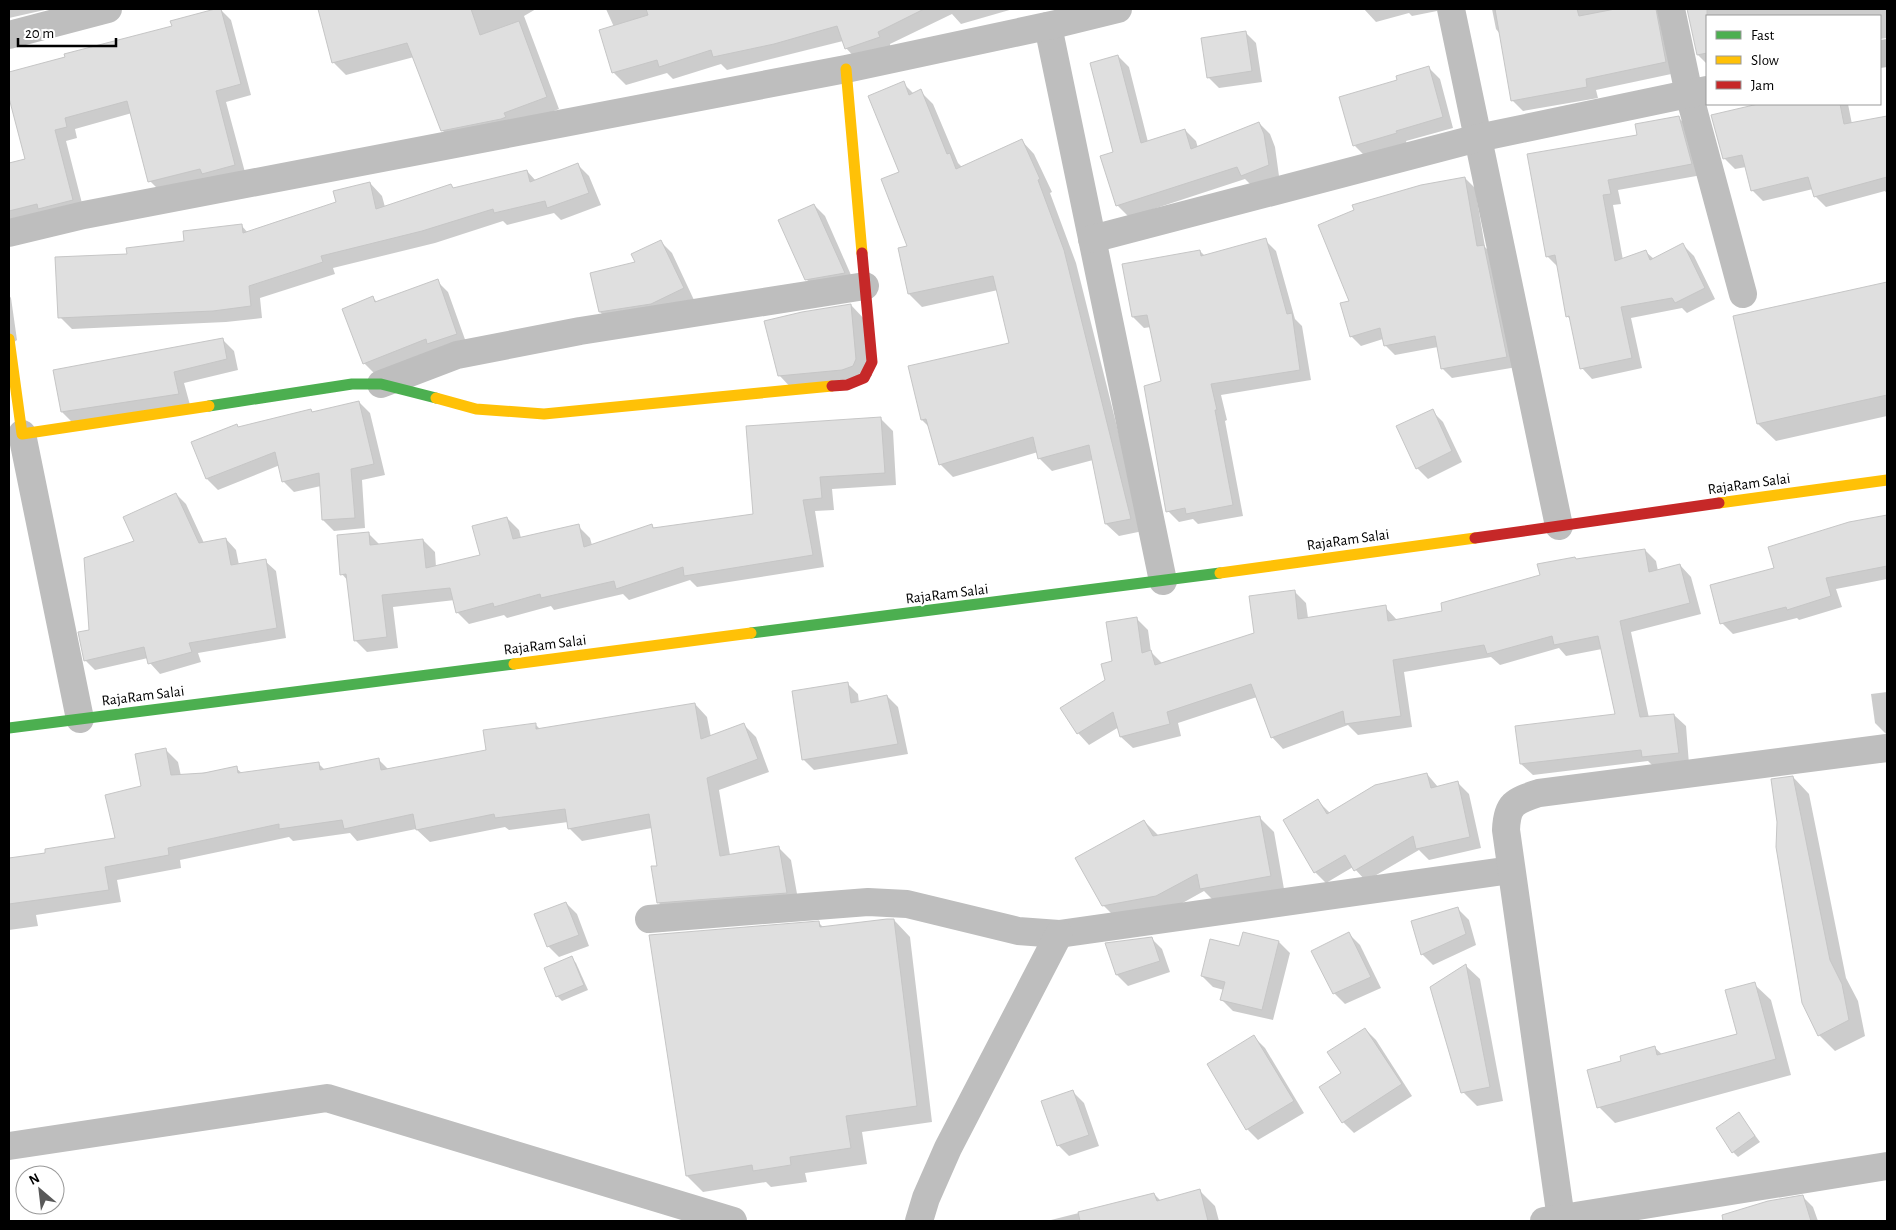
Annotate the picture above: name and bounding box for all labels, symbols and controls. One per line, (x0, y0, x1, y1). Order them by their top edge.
scale bar (18, 15, 115, 47)
legend (1706, 15, 1881, 105)
text: 20 m (25, 26, 54, 41)
text: Fast (1751, 28, 1775, 43)
text: Slow (1751, 53, 1779, 68)
text: Jam (1751, 78, 1774, 93)
street label: RajaRam Salai (1707, 471, 1791, 497)
street label: RajaRam Salai (1306, 527, 1390, 553)
street label: RajaRam Salai (905, 581, 989, 607)
street label: RajaRam Salai (503, 632, 587, 658)
street label: RajaRam Salai (101, 683, 185, 709)
north arrow (15, 1165, 65, 1215)
text: N (27, 1171, 42, 1188)

